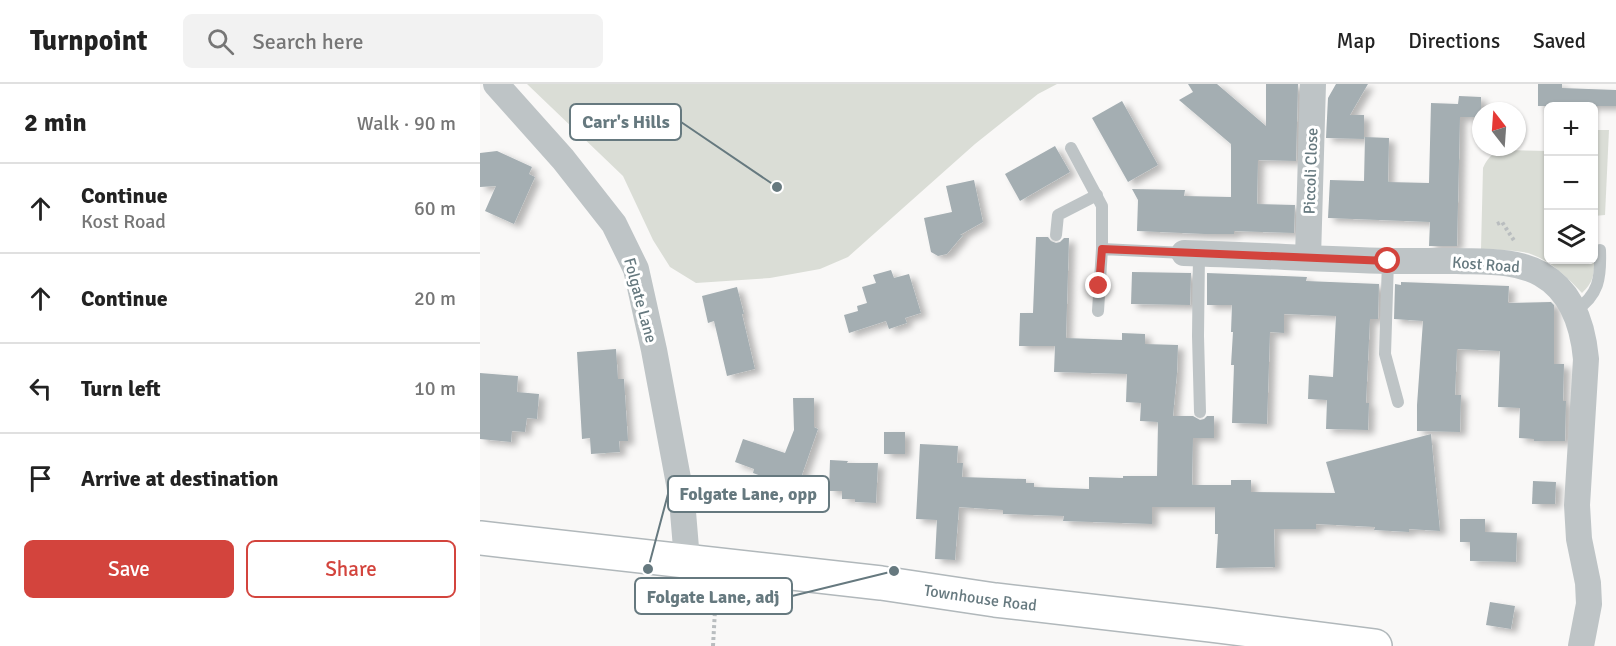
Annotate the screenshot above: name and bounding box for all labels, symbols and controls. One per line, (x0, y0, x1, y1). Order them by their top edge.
search box (183, 14, 603, 68)
text: Turnpoint (30, 24, 147, 58)
icon: search (204, 25, 237, 58)
text: Search here (252, 28, 363, 55)
text: Map (1337, 28, 1375, 54)
text: Directions (1408, 28, 1500, 54)
text: Saved (1533, 28, 1586, 54)
north arrow (1472, 102, 1526, 156)
map controls (1544, 102, 1598, 264)
button: + (1544, 102, 1598, 156)
callout: Carr's Hills (570, 104, 681, 140)
text: 2 min (24, 107, 87, 139)
text: Walk · 90 m (357, 111, 456, 136)
text: Carr's Hills (582, 111, 670, 133)
street label: Piccoli Close (1299, 127, 1323, 215)
button: − (1544, 156, 1598, 210)
text: Continue (81, 182, 168, 209)
icon: ahead (24, 192, 57, 225)
text: 60 m (414, 196, 456, 221)
text: Kost Road (81, 209, 166, 234)
button: layers (1544, 210, 1598, 264)
route start (1374, 247, 1400, 273)
street label: Kost Road (1451, 253, 1521, 277)
street label: Folgate Lane (619, 256, 661, 345)
route end (1085, 272, 1111, 298)
icon: ahead (24, 282, 57, 315)
text: Continue (81, 285, 168, 312)
text: 20 m (414, 286, 456, 311)
icon: left (24, 372, 57, 405)
text: Turn left (81, 375, 161, 402)
text: 10 m (414, 376, 456, 401)
icon: arrive (24, 462, 57, 495)
text: Arrive at destination (81, 465, 278, 492)
callout: Folgate Lane, opp (668, 476, 829, 512)
text: Folgate Lane, opp (679, 483, 817, 505)
button: Save (24, 540, 234, 598)
button: Share (246, 540, 456, 598)
callout: Folgate Lane, adj (635, 578, 792, 614)
street label: Townhouse Road (923, 581, 1038, 616)
text: Folgate Lane, adj (646, 586, 780, 608)

